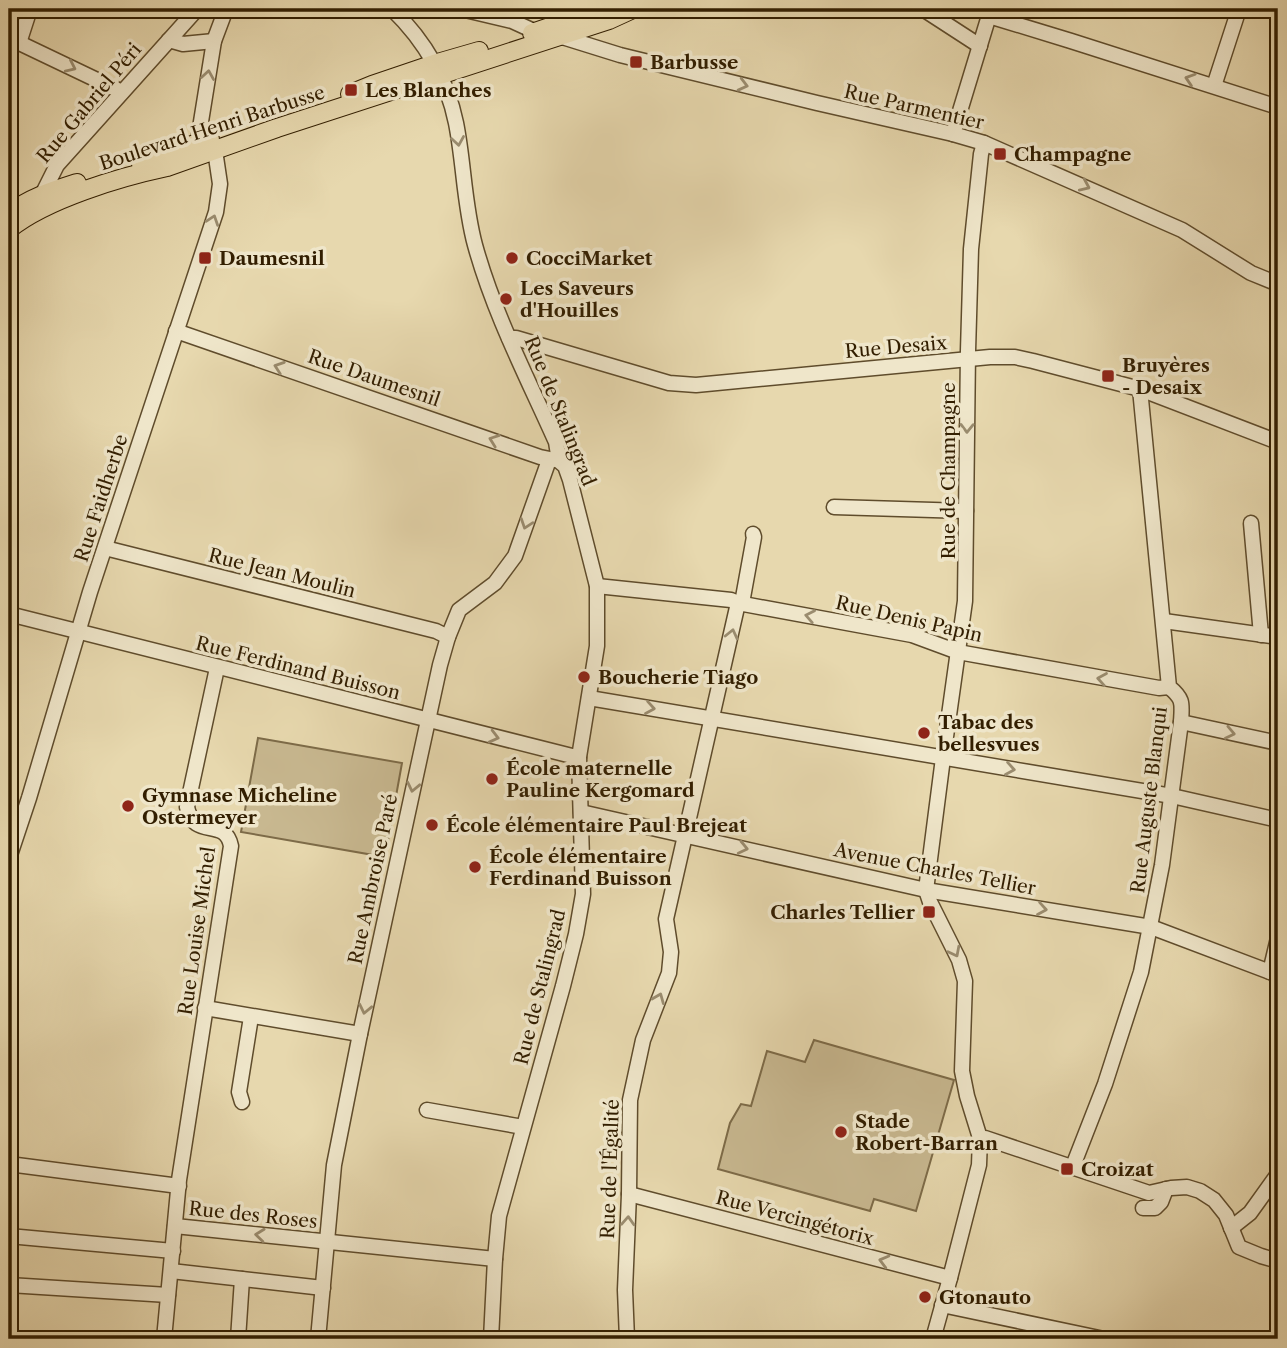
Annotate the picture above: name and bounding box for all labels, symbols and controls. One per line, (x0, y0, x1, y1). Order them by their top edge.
street label: Rue Gabriel Péri (32, 38, 146, 168)
place label: Barbusse (650, 51, 738, 74)
marker: Barbusse (628, 54, 644, 70)
one-way arrow (63, 59, 76, 73)
one-way arrow (200, 70, 215, 81)
one-way arrow (1184, 72, 1196, 87)
one-way arrow (737, 77, 749, 91)
place label: Les Blanches (365, 79, 492, 102)
street label: Rue Parmentier (842, 80, 986, 134)
street label: Boulevard Henri Barbusse (96, 81, 328, 175)
marker: Les Blanches (343, 82, 359, 98)
one-way arrow (450, 136, 465, 147)
place label: Champagne (1014, 143, 1131, 166)
marker: Champagne (992, 146, 1008, 162)
one-way arrow (1077, 178, 1090, 192)
one-way arrow (204, 215, 219, 227)
place label: Daumesnil (219, 247, 325, 270)
place label: CocciMarket (526, 247, 653, 270)
marker: Daumesnil (197, 250, 213, 266)
marker: CocciMarket (504, 250, 520, 266)
place label: Les Saveurs d'Houilles (520, 277, 634, 322)
marker: Les Saveurs d'Houilles (498, 291, 514, 307)
street label: Rue Desaix (844, 331, 949, 363)
street label: Rue de Stalingrad (519, 333, 601, 490)
street label: Rue Daumesnil (305, 345, 443, 412)
place label: Bruyères - Desaix (1122, 354, 1210, 399)
one-way arrow (274, 361, 286, 375)
marker: Bruyères - Desaix (1100, 368, 1116, 384)
street label: Rue de Champagne (937, 382, 960, 560)
one-way arrow (959, 424, 975, 434)
street label: Rue Faidherbe (70, 431, 132, 565)
one-way arrow (489, 435, 501, 449)
one-way arrow (520, 518, 534, 530)
street label: Rue Jean Moulin (206, 544, 358, 602)
street label: Rue Denis Papin (833, 591, 985, 647)
one-way arrow (804, 609, 816, 624)
one-way arrow (724, 628, 738, 640)
street label: Rue Ferdinand Buisson (193, 631, 403, 705)
place label: Boucherie Tiago (598, 666, 758, 689)
marker: Boucherie Tiago (576, 669, 592, 685)
one-way arrow (1096, 672, 1108, 687)
one-way arrow (645, 700, 656, 715)
street label: Rue Auguste Blanqui (1126, 705, 1172, 895)
place label: Tabac des bellesvues (937, 711, 1040, 756)
one-way arrow (1224, 724, 1236, 739)
marker: Tabac des bellesvues (916, 725, 932, 741)
one-way arrow (488, 729, 500, 743)
place label: École maternelle Pauline Kergomard (506, 757, 695, 802)
one-way arrow (1004, 761, 1016, 776)
marker: École maternelle Pauline Kergomard (484, 771, 500, 787)
one-way arrow (406, 781, 421, 793)
place label: Gymnase Micheline Ostermeyer (142, 784, 337, 829)
street label: Rue Ambroise Paré (344, 792, 402, 966)
marker: Gymnase Micheline Ostermeyer (120, 798, 136, 814)
place label: École élémentaire Paul Brejeat (446, 814, 747, 837)
marker: École élémentaire Paul Brejeat (424, 817, 440, 833)
street label: Avenue Charles Tellier (831, 838, 1038, 900)
one-way arrow (737, 840, 749, 855)
street label: Rue Louise Michel (174, 845, 220, 1017)
place label: École élémentaire Ferdinand Buisson (489, 845, 672, 890)
marker: École élémentaire Ferdinand Buisson (467, 859, 483, 875)
place label: Charles Tellier (770, 901, 916, 924)
one-way arrow (1036, 901, 1048, 916)
marker: Charles Tellier (921, 904, 937, 920)
street label: Rue de Stalingrad (510, 906, 571, 1067)
one-way arrow (946, 945, 960, 957)
one-way arrow (651, 993, 665, 1005)
one-way arrow (359, 1003, 373, 1015)
street label: Rue de l'Égalité (596, 1099, 624, 1239)
place label: Stade Robert-Barran (855, 1110, 998, 1155)
marker: Stade Robert-Barran (833, 1124, 849, 1140)
place label: Croizat (1081, 1158, 1154, 1181)
marker: Croizat (1059, 1161, 1075, 1177)
street label: Rue Vercingétorix (714, 1186, 877, 1250)
street label: Rue des Roses (187, 1197, 319, 1233)
one-way arrow (620, 1216, 635, 1227)
one-way arrow (254, 1228, 266, 1243)
one-way arrow (879, 1255, 891, 1269)
place label: Gtonauto (939, 1286, 1031, 1309)
marker: Gtonauto (917, 1289, 933, 1305)

